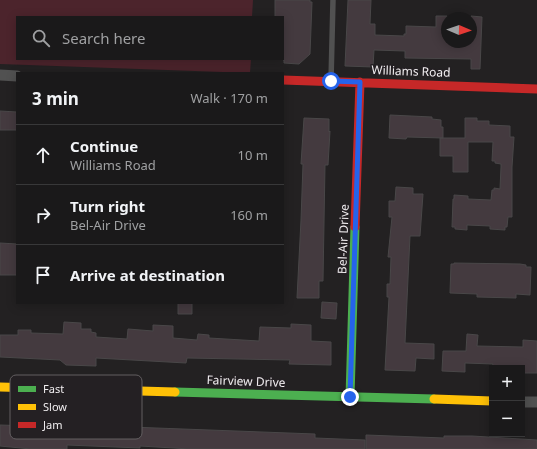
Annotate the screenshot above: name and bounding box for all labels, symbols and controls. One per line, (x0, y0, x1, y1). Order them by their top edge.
north arrow (441, 12, 477, 48)
search box (16, 16, 284, 60)
icon: search (30, 27, 52, 49)
text: Search here (62, 28, 145, 48)
street label: Williams Road (371, 61, 451, 81)
route start (322, 72, 340, 90)
text: 3 min (32, 87, 79, 110)
text: Walk · 170 m (190, 89, 268, 107)
text: Continue (70, 136, 138, 156)
icon: ahead (32, 144, 54, 166)
text: 10 m (238, 146, 268, 164)
text: Williams Road (70, 156, 156, 174)
text: Turn right (70, 196, 145, 216)
street label: Bel-Air Drive (333, 203, 353, 274)
icon: right (32, 204, 54, 226)
text: 160 m (230, 206, 268, 224)
text: Bel-Air Drive (70, 216, 146, 234)
icon: arrive (32, 264, 54, 286)
text: Arrive at destination (70, 265, 225, 285)
map controls (489, 365, 525, 437)
button: + (489, 365, 525, 401)
street label: Fairview Drive (206, 371, 286, 391)
legend (10, 375, 142, 439)
text: Fast (43, 381, 64, 396)
route end (341, 388, 359, 406)
text: Slow (43, 399, 67, 414)
button: − (489, 401, 525, 437)
text: Jam (42, 417, 62, 432)

